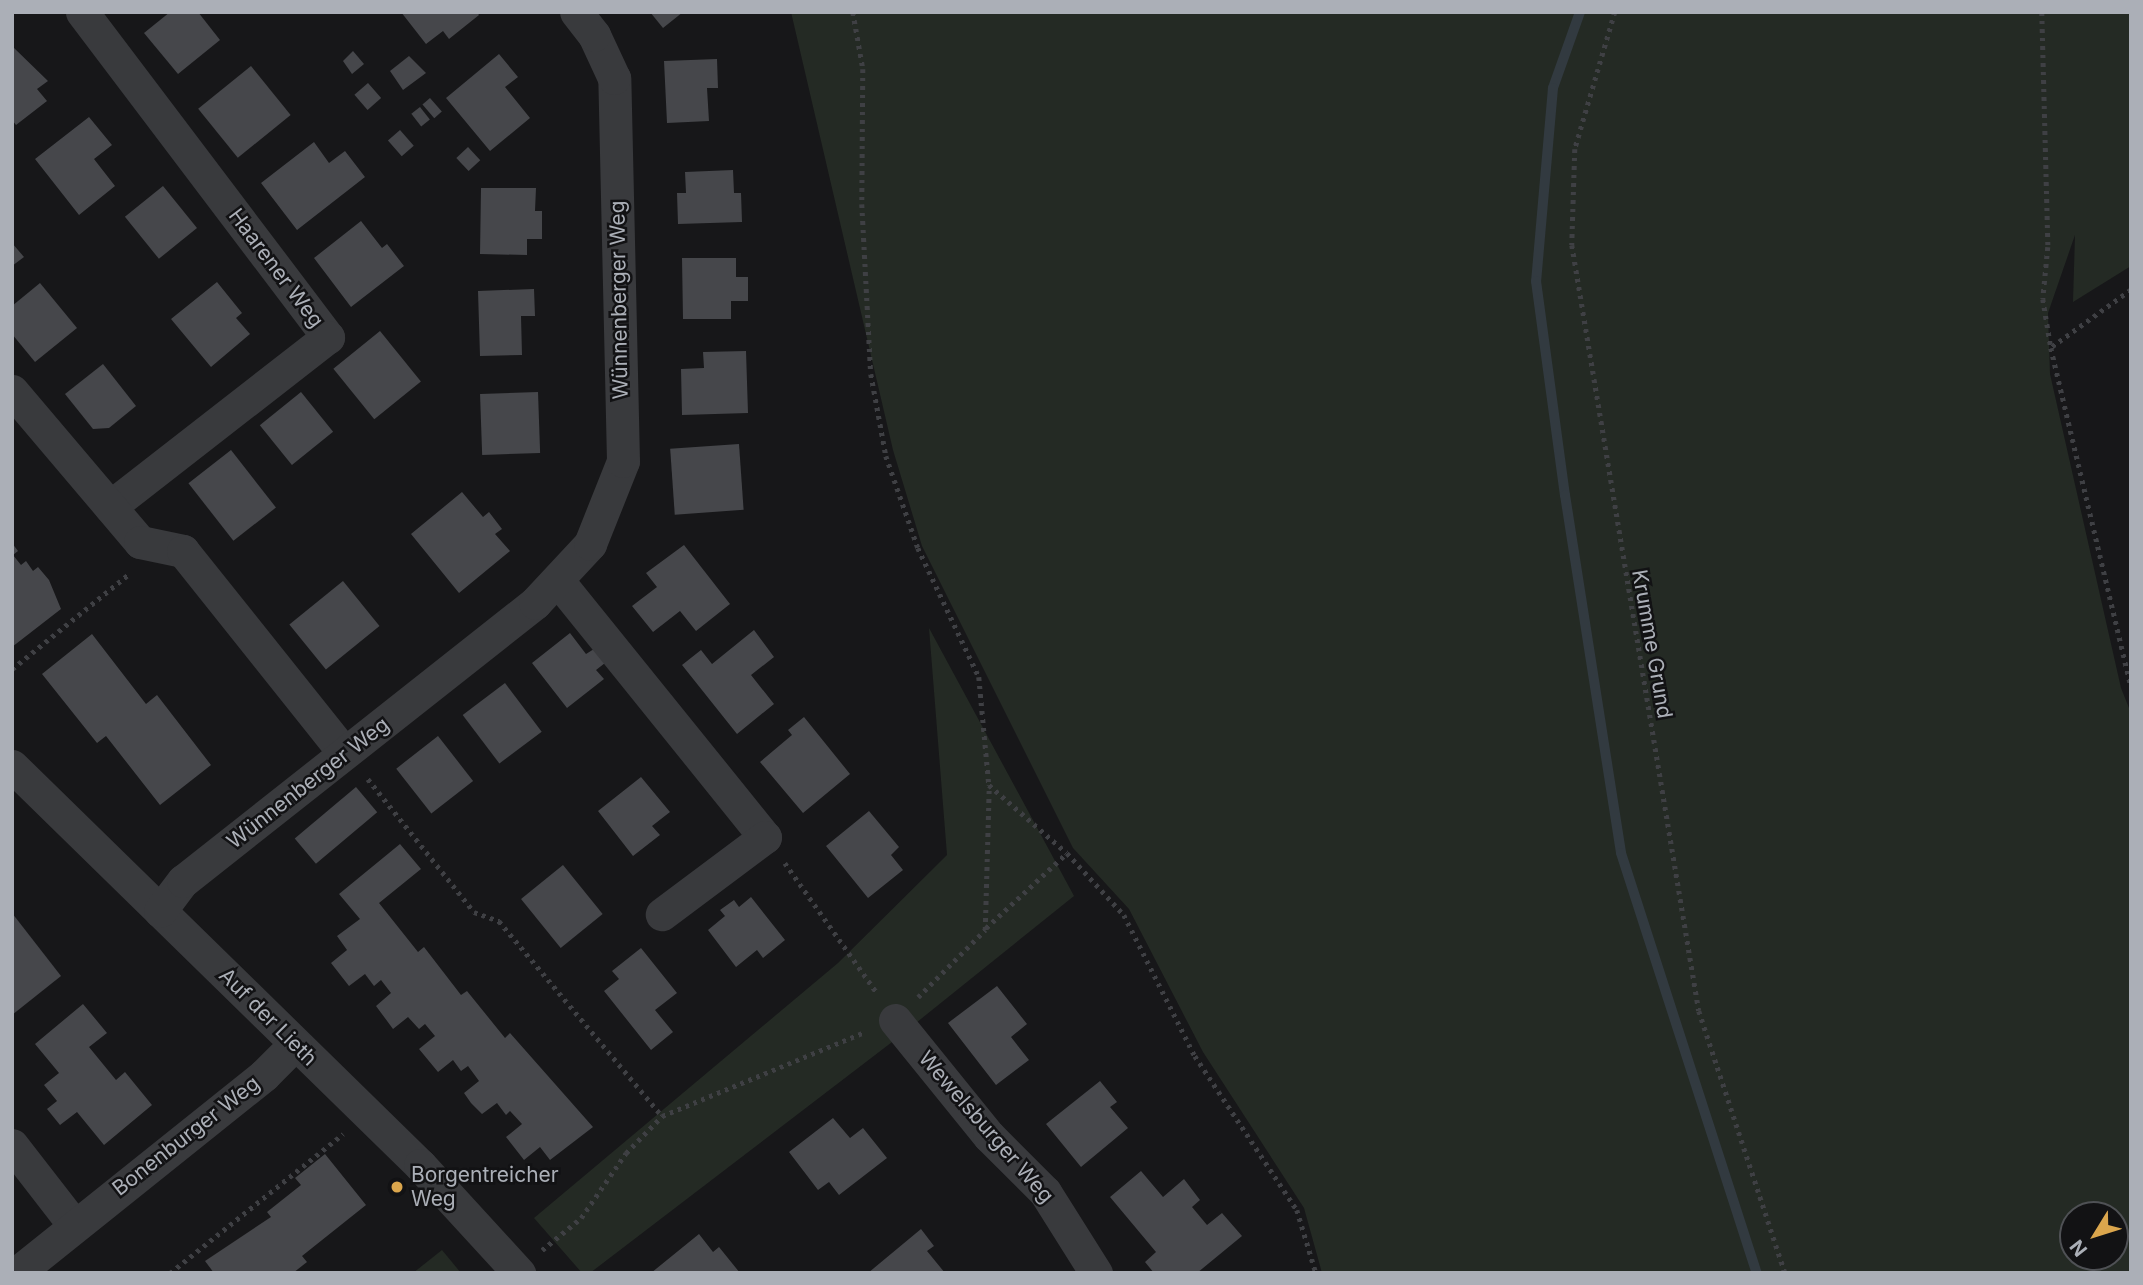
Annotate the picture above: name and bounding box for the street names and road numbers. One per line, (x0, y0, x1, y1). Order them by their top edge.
street label: Wünnenberger Weg (605, 200, 633, 400)
street label: Haarener Weg (223, 204, 329, 332)
street label: Krumme Grund (1627, 568, 1677, 720)
street label: Wünnenberger Weg (222, 712, 394, 854)
street label: Auf der Lieth (214, 963, 322, 1071)
street label: Wewelsburger Weg (913, 1046, 1059, 1208)
street label: Bonenburger Weg (107, 1071, 265, 1201)

